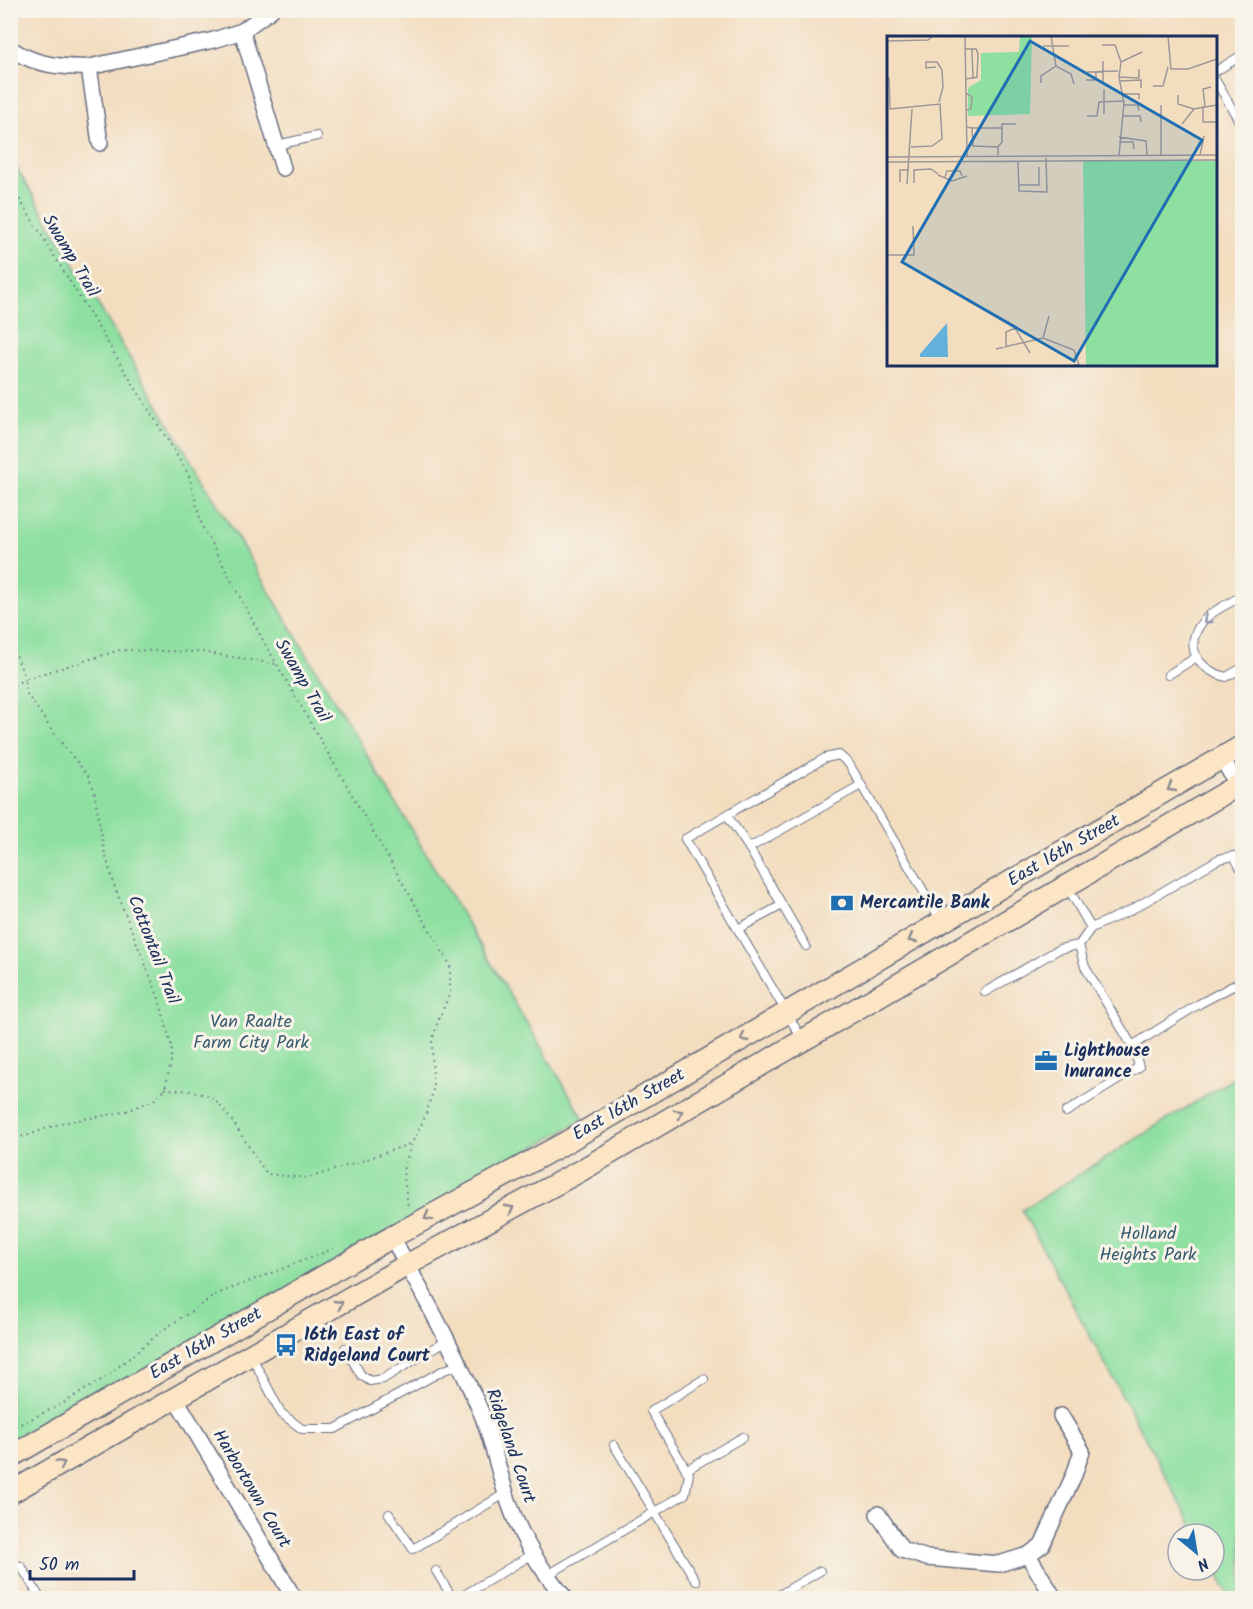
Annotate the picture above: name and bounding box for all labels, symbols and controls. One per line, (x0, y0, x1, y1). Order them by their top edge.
inset map (887, 36, 1217, 366)
street label: Swamp Trail (34, 209, 107, 304)
one-way arrow (1203, 613, 1213, 624)
street label: Swamp Trail (266, 633, 338, 729)
one-way arrow (1167, 781, 1177, 792)
street label: East 16th Street (1002, 806, 1127, 895)
place label: Mercantile Bank (860, 889, 991, 918)
bank icon: Mercantile Bank (829, 890, 855, 916)
street label: Cottontail Trail (119, 891, 187, 1009)
one-way arrow (908, 932, 918, 944)
park label: Van Raalte Farm City Park (193, 1008, 309, 1058)
one-way arrow (740, 1031, 750, 1042)
place label: Lighthouse Inurance (1064, 1037, 1150, 1087)
office icon: Lighthouse Inurance (1033, 1048, 1059, 1074)
street label: East 16th Street (567, 1060, 692, 1149)
one-way arrow (673, 1109, 683, 1120)
one-way arrow (503, 1205, 514, 1216)
one-way arrow (424, 1210, 435, 1221)
park label: Holland Heights Park (1099, 1220, 1197, 1270)
street label: East 16th Street (144, 1299, 269, 1388)
one-way arrow (333, 1300, 343, 1311)
place label: 16th East of Ridgeland Court (304, 1321, 431, 1371)
bus stop icon: 16th East of Ridgeland Court (273, 1332, 299, 1358)
street label: Ridgeland Court (477, 1385, 544, 1508)
street label: Harbortown Court (204, 1424, 299, 1555)
one-way arrow (55, 1459, 65, 1471)
north arrow (1166, 1522, 1226, 1582)
scale bar (30, 1543, 134, 1581)
text: N (1192, 1550, 1213, 1577)
text: 50 m (39, 1551, 79, 1580)

